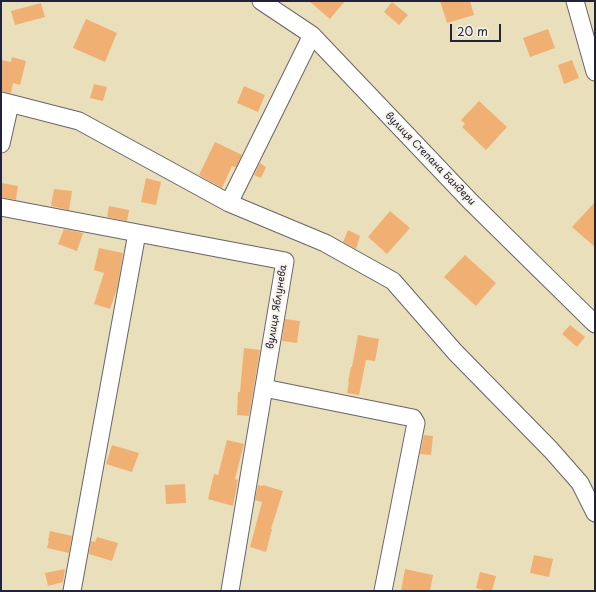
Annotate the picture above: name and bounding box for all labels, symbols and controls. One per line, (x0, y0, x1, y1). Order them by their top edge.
scale bar (452, 16, 503, 42)
text: 20 m (457, 22, 488, 40)
street label: вулиця Степана Бандери (382, 110, 478, 208)
street label: вулиця Яблунева (264, 264, 290, 350)

